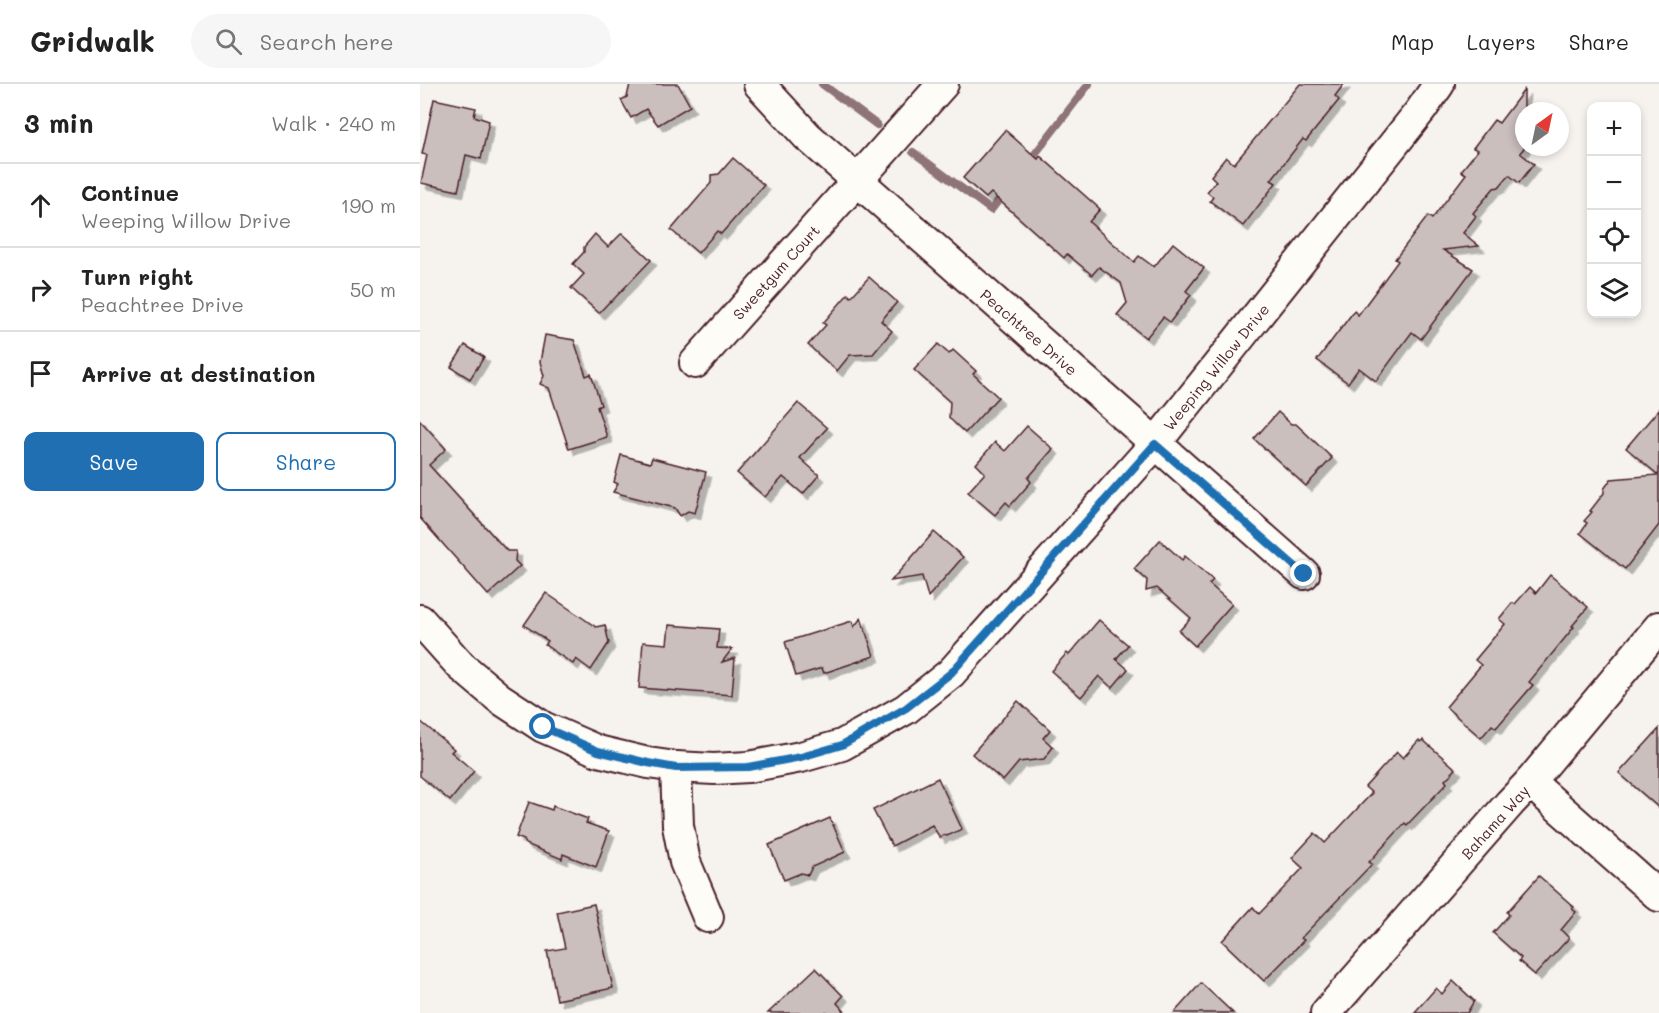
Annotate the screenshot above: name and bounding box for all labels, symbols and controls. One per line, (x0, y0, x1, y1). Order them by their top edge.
search box (191, 14, 611, 68)
text: Gridwalk (30, 23, 155, 59)
icon: search (212, 25, 245, 58)
text: Search here (260, 27, 394, 56)
text: Map (1391, 28, 1434, 55)
text: Layers (1467, 28, 1536, 55)
text: Share (1569, 28, 1629, 55)
north arrow (1515, 102, 1569, 156)
map controls (1587, 102, 1641, 318)
button: + (1587, 102, 1641, 156)
text: 3 min (24, 106, 93, 140)
text: Walk · 240 m (271, 110, 396, 136)
button: − (1587, 156, 1641, 210)
text: Continue (81, 178, 179, 207)
icon: ahead (24, 189, 57, 222)
text: 190 m (341, 192, 396, 218)
text: Weeping Willow Drive (81, 207, 291, 233)
button: locate (1587, 210, 1641, 264)
street label: Sweetgum Court (728, 220, 824, 324)
text: Turn right (81, 262, 193, 291)
button: layers (1587, 264, 1641, 318)
icon: right (24, 273, 57, 306)
text: 50 m (350, 276, 396, 302)
street label: Peachtree Drive (976, 284, 1082, 380)
text: Peachtree Drive (81, 291, 244, 317)
street label: Weeping Willow Drive (1159, 299, 1273, 435)
icon: arrive (24, 357, 57, 390)
text: Arrive at destination (81, 359, 316, 388)
button: Save (24, 432, 204, 491)
button: Share (216, 432, 396, 491)
route end (1290, 560, 1316, 586)
route start (529, 713, 555, 739)
street label: Bahama Way (1456, 781, 1534, 863)

